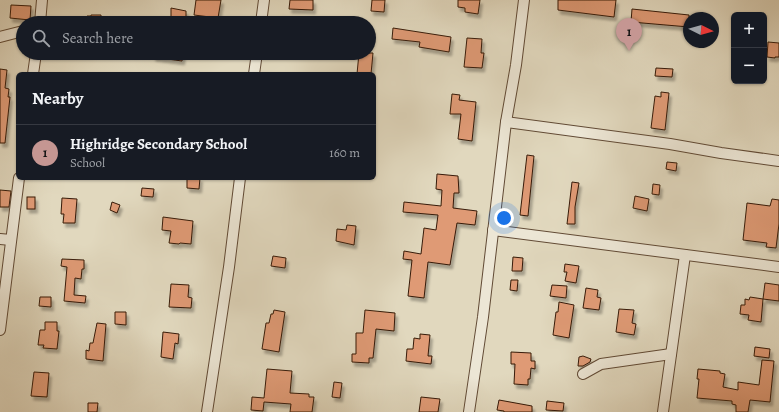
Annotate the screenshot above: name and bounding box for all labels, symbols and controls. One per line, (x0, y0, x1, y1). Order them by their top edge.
north arrow (683, 12, 719, 48)
map controls (731, 12, 767, 84)
button: + (731, 12, 767, 48)
search box (16, 16, 376, 60)
pin: 1 (616, 18, 642, 51)
icon: search (30, 27, 52, 49)
text: Search here (62, 28, 133, 48)
button: − (731, 48, 767, 84)
text: Nearby (32, 87, 83, 110)
text: Highridge Secondary School (70, 134, 247, 154)
text: 1 (43, 144, 47, 161)
text: 160 m (329, 144, 360, 161)
text: School (70, 154, 105, 171)
your location (494, 208, 514, 228)

